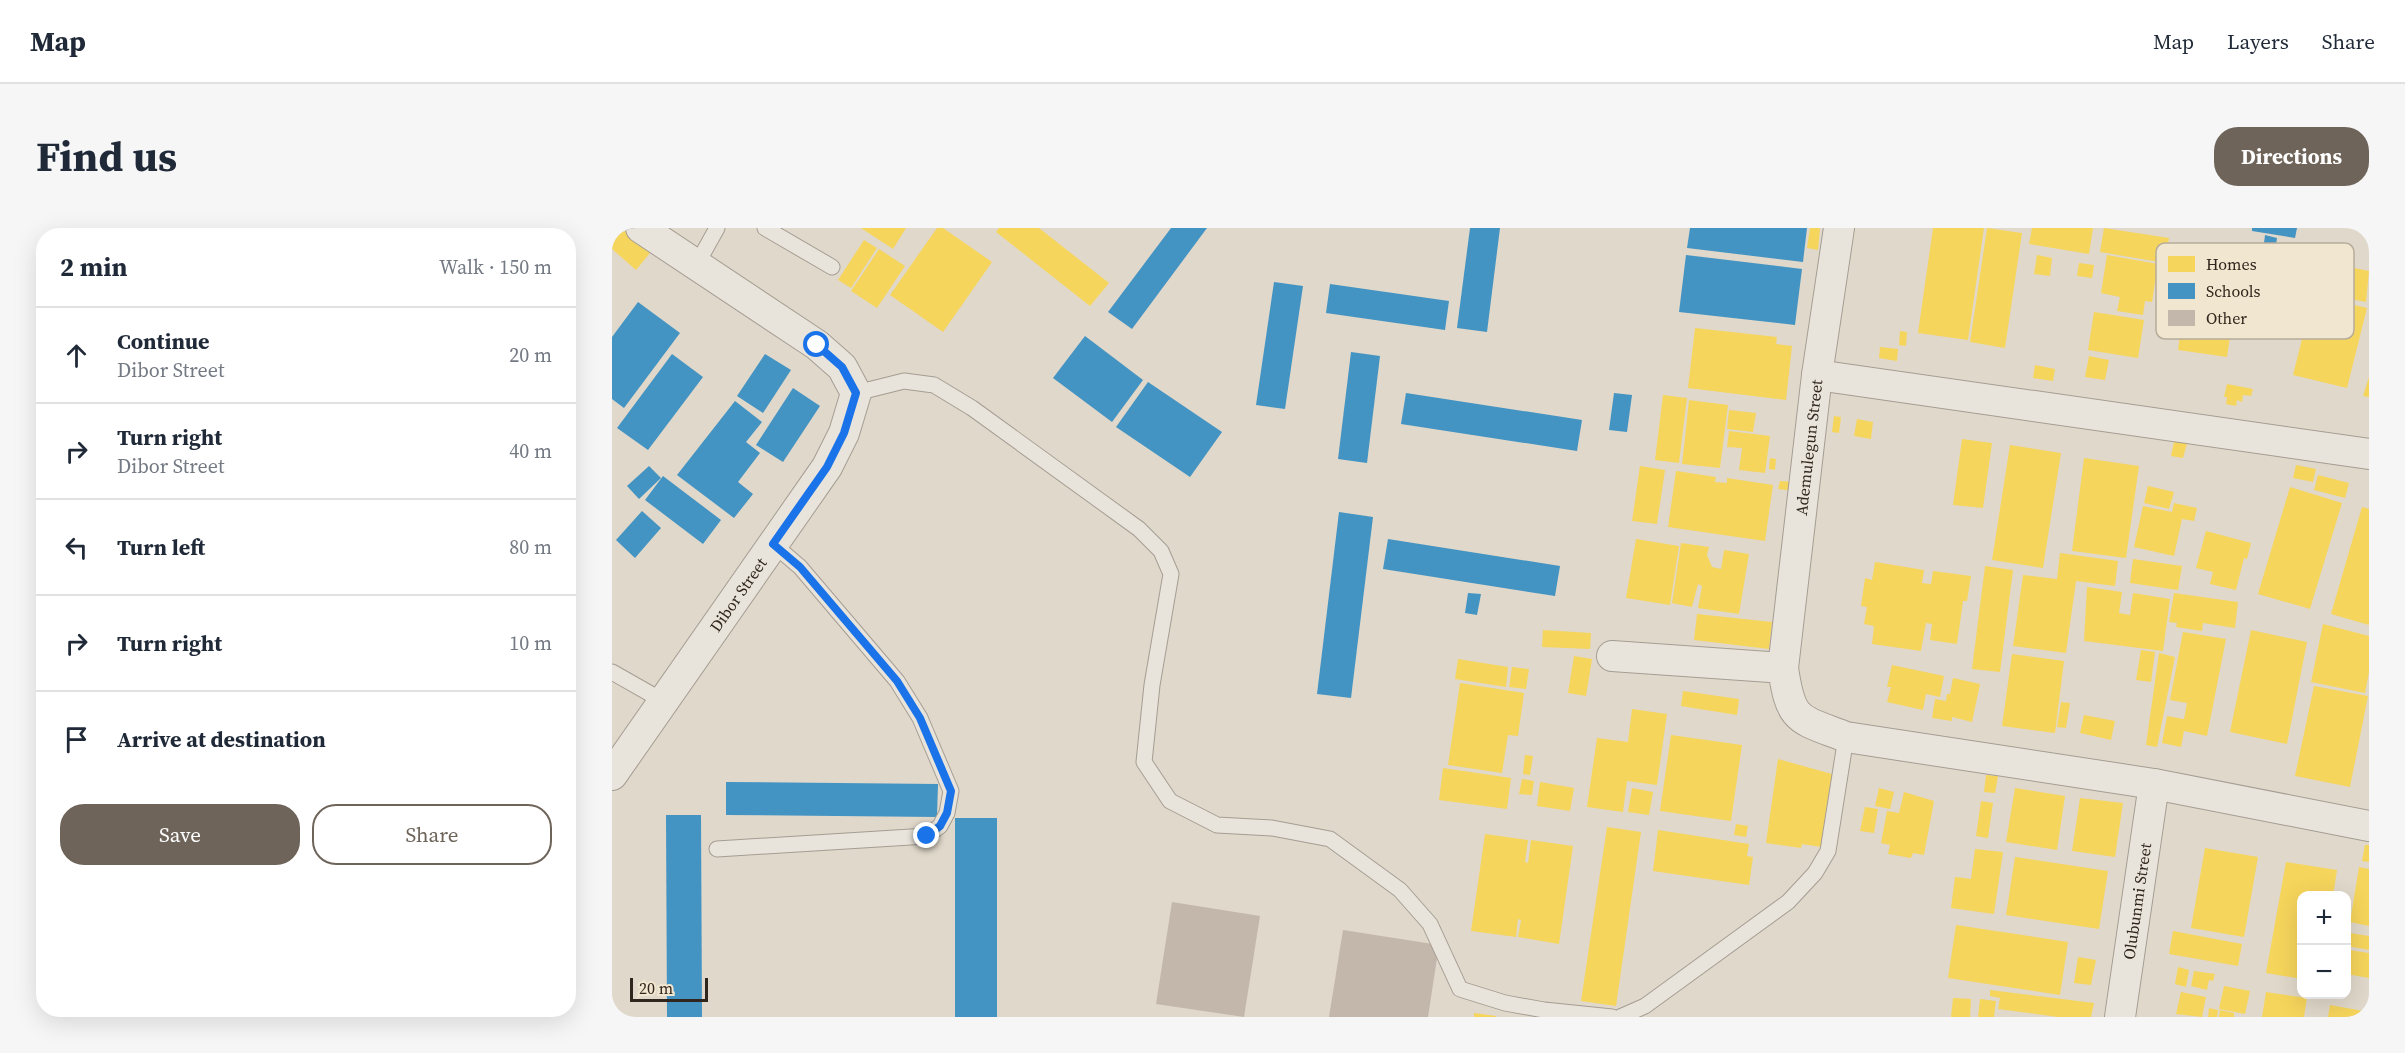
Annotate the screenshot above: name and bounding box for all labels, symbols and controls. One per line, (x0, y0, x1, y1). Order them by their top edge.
text: Map (30, 22, 86, 60)
text: Map (2153, 27, 2194, 56)
text: Layers (2227, 27, 2289, 56)
text: Share (2322, 27, 2375, 56)
text: Find us (36, 127, 177, 185)
button: Directions (2214, 127, 2369, 186)
legend (2156, 243, 2354, 339)
text: 2 min (60, 249, 127, 285)
text: Walk · 150 m (439, 253, 552, 281)
text: Homes (2206, 253, 2257, 275)
text: Schools (2206, 280, 2261, 302)
text: Other (2206, 307, 2247, 329)
text: Continue (117, 326, 210, 356)
route start (803, 331, 829, 357)
icon: ahead (60, 339, 93, 372)
text: 20 m (509, 341, 552, 369)
text: Dibor Street (117, 356, 225, 384)
street label: Ademulegun Street (1790, 378, 1827, 517)
text: Turn right (117, 422, 222, 452)
icon: right (60, 435, 93, 468)
text: 40 m (509, 437, 552, 465)
text: Dibor Street (117, 452, 225, 480)
icon: left (60, 531, 93, 564)
text: Turn left (117, 532, 205, 562)
text: 80 m (509, 533, 552, 561)
street label: Dibor Street (704, 552, 772, 636)
icon: right (60, 627, 93, 660)
text: Turn right (117, 628, 222, 658)
text: 10 m (509, 629, 552, 657)
icon: arrive (60, 723, 93, 756)
text: Arrive at destination (117, 724, 326, 754)
button: Save (60, 804, 300, 865)
button: Share (312, 804, 552, 865)
route end (913, 822, 939, 848)
street label: Olubunmi Street (2118, 841, 2156, 961)
map controls (2297, 891, 2351, 999)
button: + (2297, 891, 2351, 945)
button: − (2297, 945, 2351, 999)
scale bar (630, 975, 708, 1002)
text: 20 m (639, 977, 673, 999)

